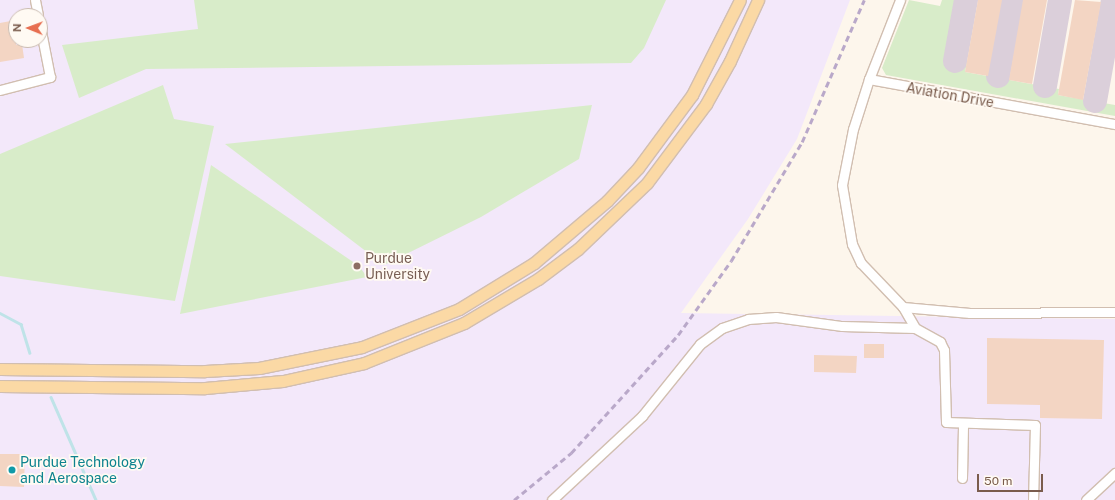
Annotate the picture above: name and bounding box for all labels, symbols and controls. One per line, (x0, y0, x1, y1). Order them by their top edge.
north arrow (8, 8, 48, 48)
text: N (11, 23, 23, 32)
street label: Aviation Drive (905, 79, 995, 111)
place label: Purdue University (365, 250, 430, 282)
marker: Purdue University (352, 261, 362, 271)
place label: Purdue Technology and Aerospace (20, 454, 145, 486)
marker: Purdue Technology and Aerospace (7, 465, 17, 475)
scale bar (979, 466, 1045, 492)
text: 50 m (984, 474, 1012, 488)

